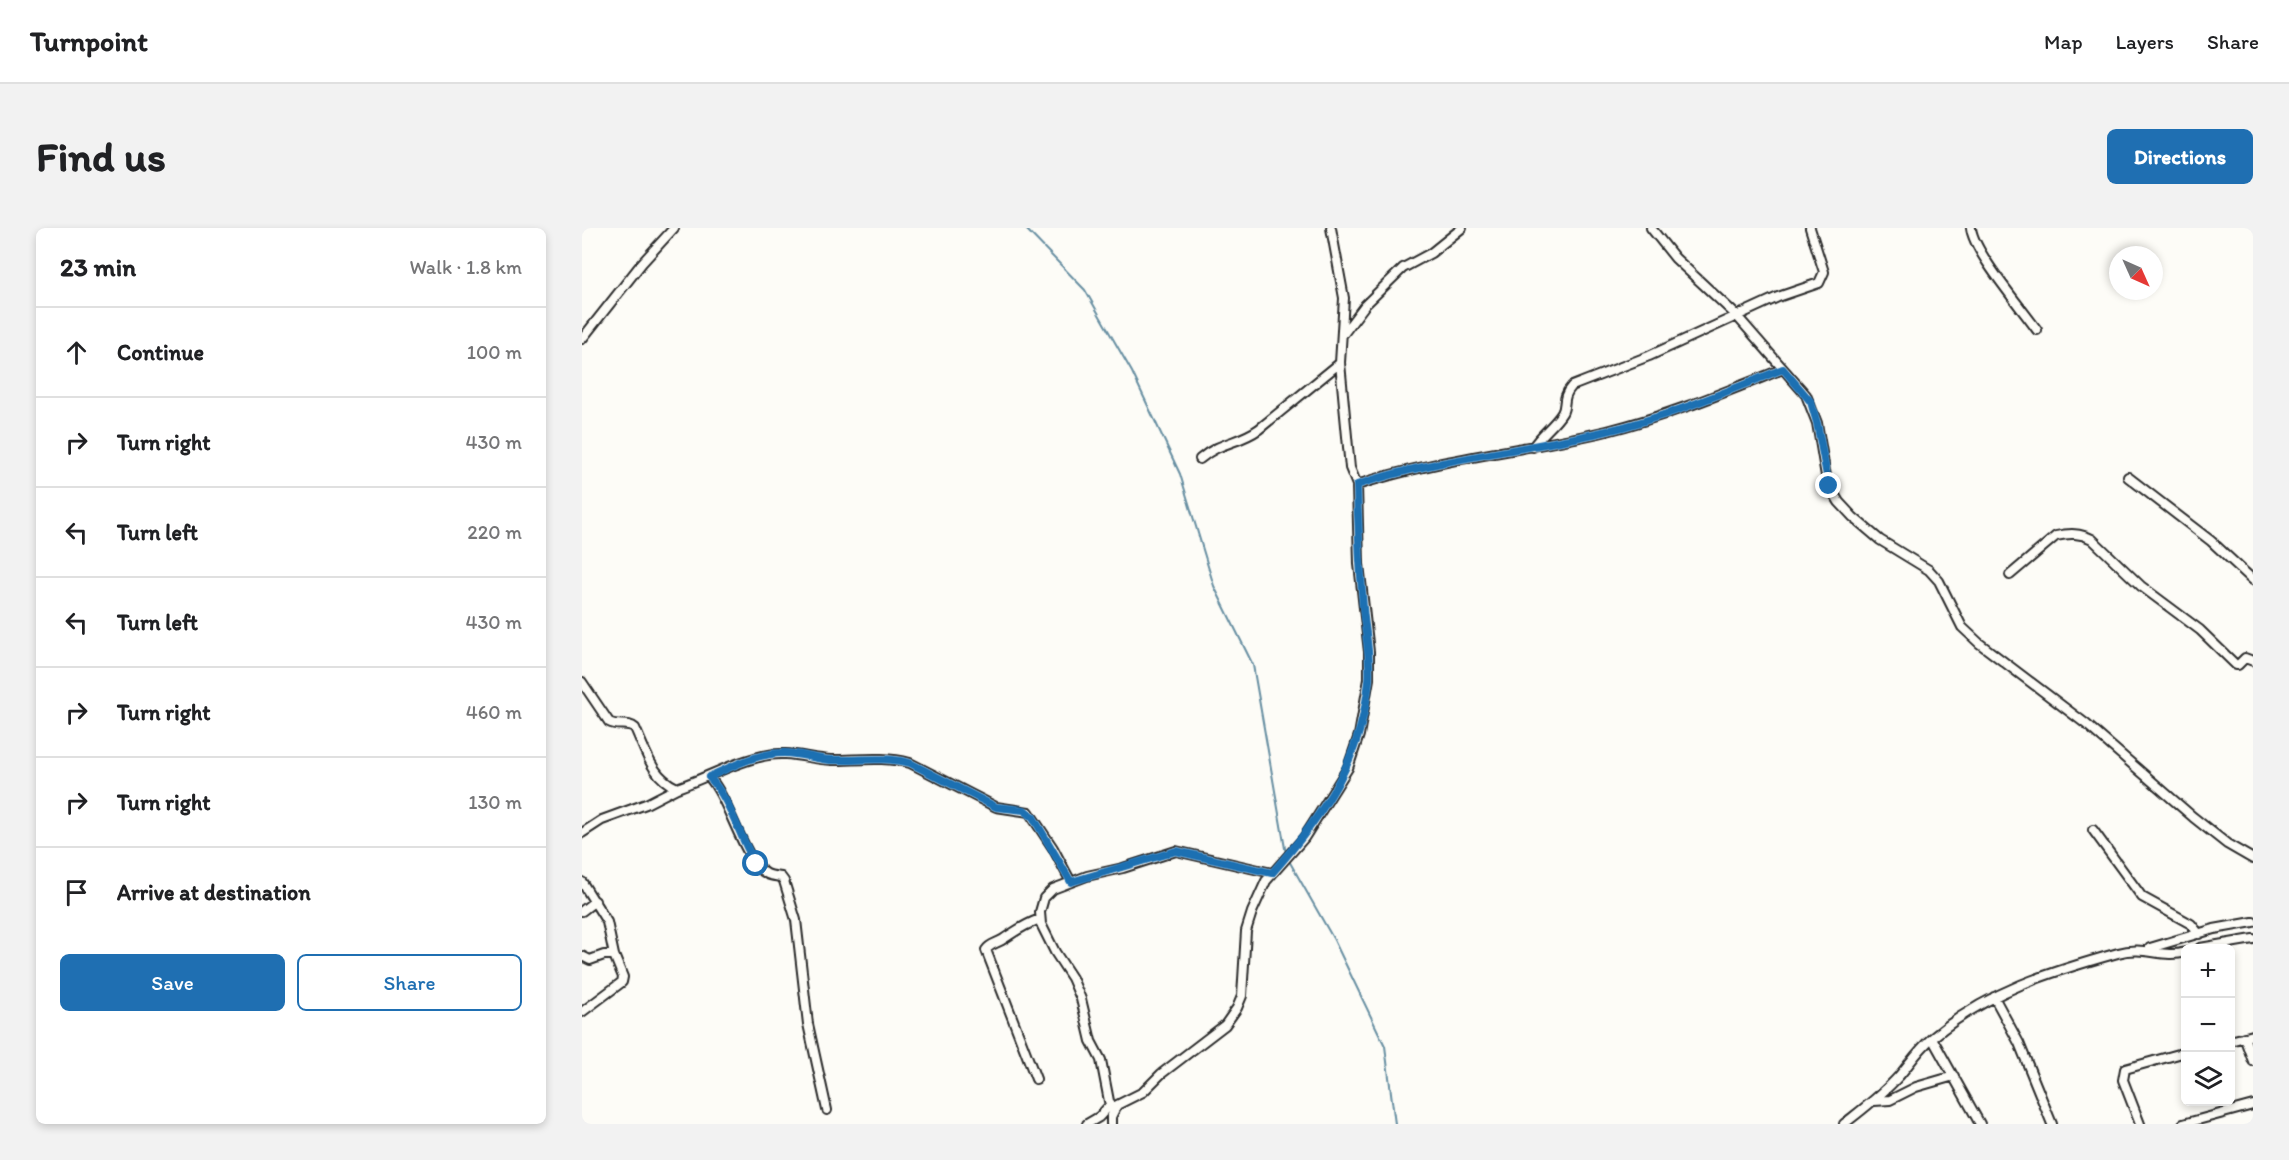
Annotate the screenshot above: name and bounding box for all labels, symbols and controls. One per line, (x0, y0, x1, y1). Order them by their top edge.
text: Turnpoint (30, 24, 148, 58)
text: Map (2044, 29, 2083, 54)
text: Layers (2116, 29, 2174, 54)
text: Share (2207, 29, 2259, 54)
button: Directions (2107, 129, 2253, 184)
text: Find us (36, 131, 166, 182)
north arrow (2109, 246, 2163, 300)
text: 23 min (60, 251, 136, 283)
text: Walk · 1.8 km (409, 255, 522, 279)
icon: ahead (60, 336, 93, 369)
text: Continue (117, 339, 204, 366)
text: 100 m (467, 340, 522, 364)
icon: right (60, 426, 93, 459)
text: Turn right (117, 429, 211, 456)
text: 430 m (465, 430, 522, 454)
route end (1815, 472, 1841, 498)
icon: left (60, 516, 93, 549)
text: Turn left (117, 519, 198, 546)
text: 220 m (467, 520, 522, 544)
icon: left (60, 606, 93, 639)
text: Turn left (117, 609, 198, 636)
text: 430 m (465, 610, 522, 634)
icon: right (60, 696, 93, 729)
text: Turn right (117, 699, 211, 726)
text: 460 m (466, 700, 522, 724)
icon: right (60, 786, 93, 819)
text: Turn right (117, 789, 211, 816)
text: 130 m (468, 790, 522, 814)
route start (742, 850, 768, 876)
icon: arrive (60, 876, 93, 909)
text: Arrive at destination (117, 879, 311, 906)
map controls (2181, 944, 2235, 1106)
button: + (2181, 944, 2235, 998)
button: Save (60, 954, 285, 1011)
button: Share (297, 954, 522, 1011)
button: − (2181, 998, 2235, 1052)
button: layers (2181, 1052, 2235, 1106)

